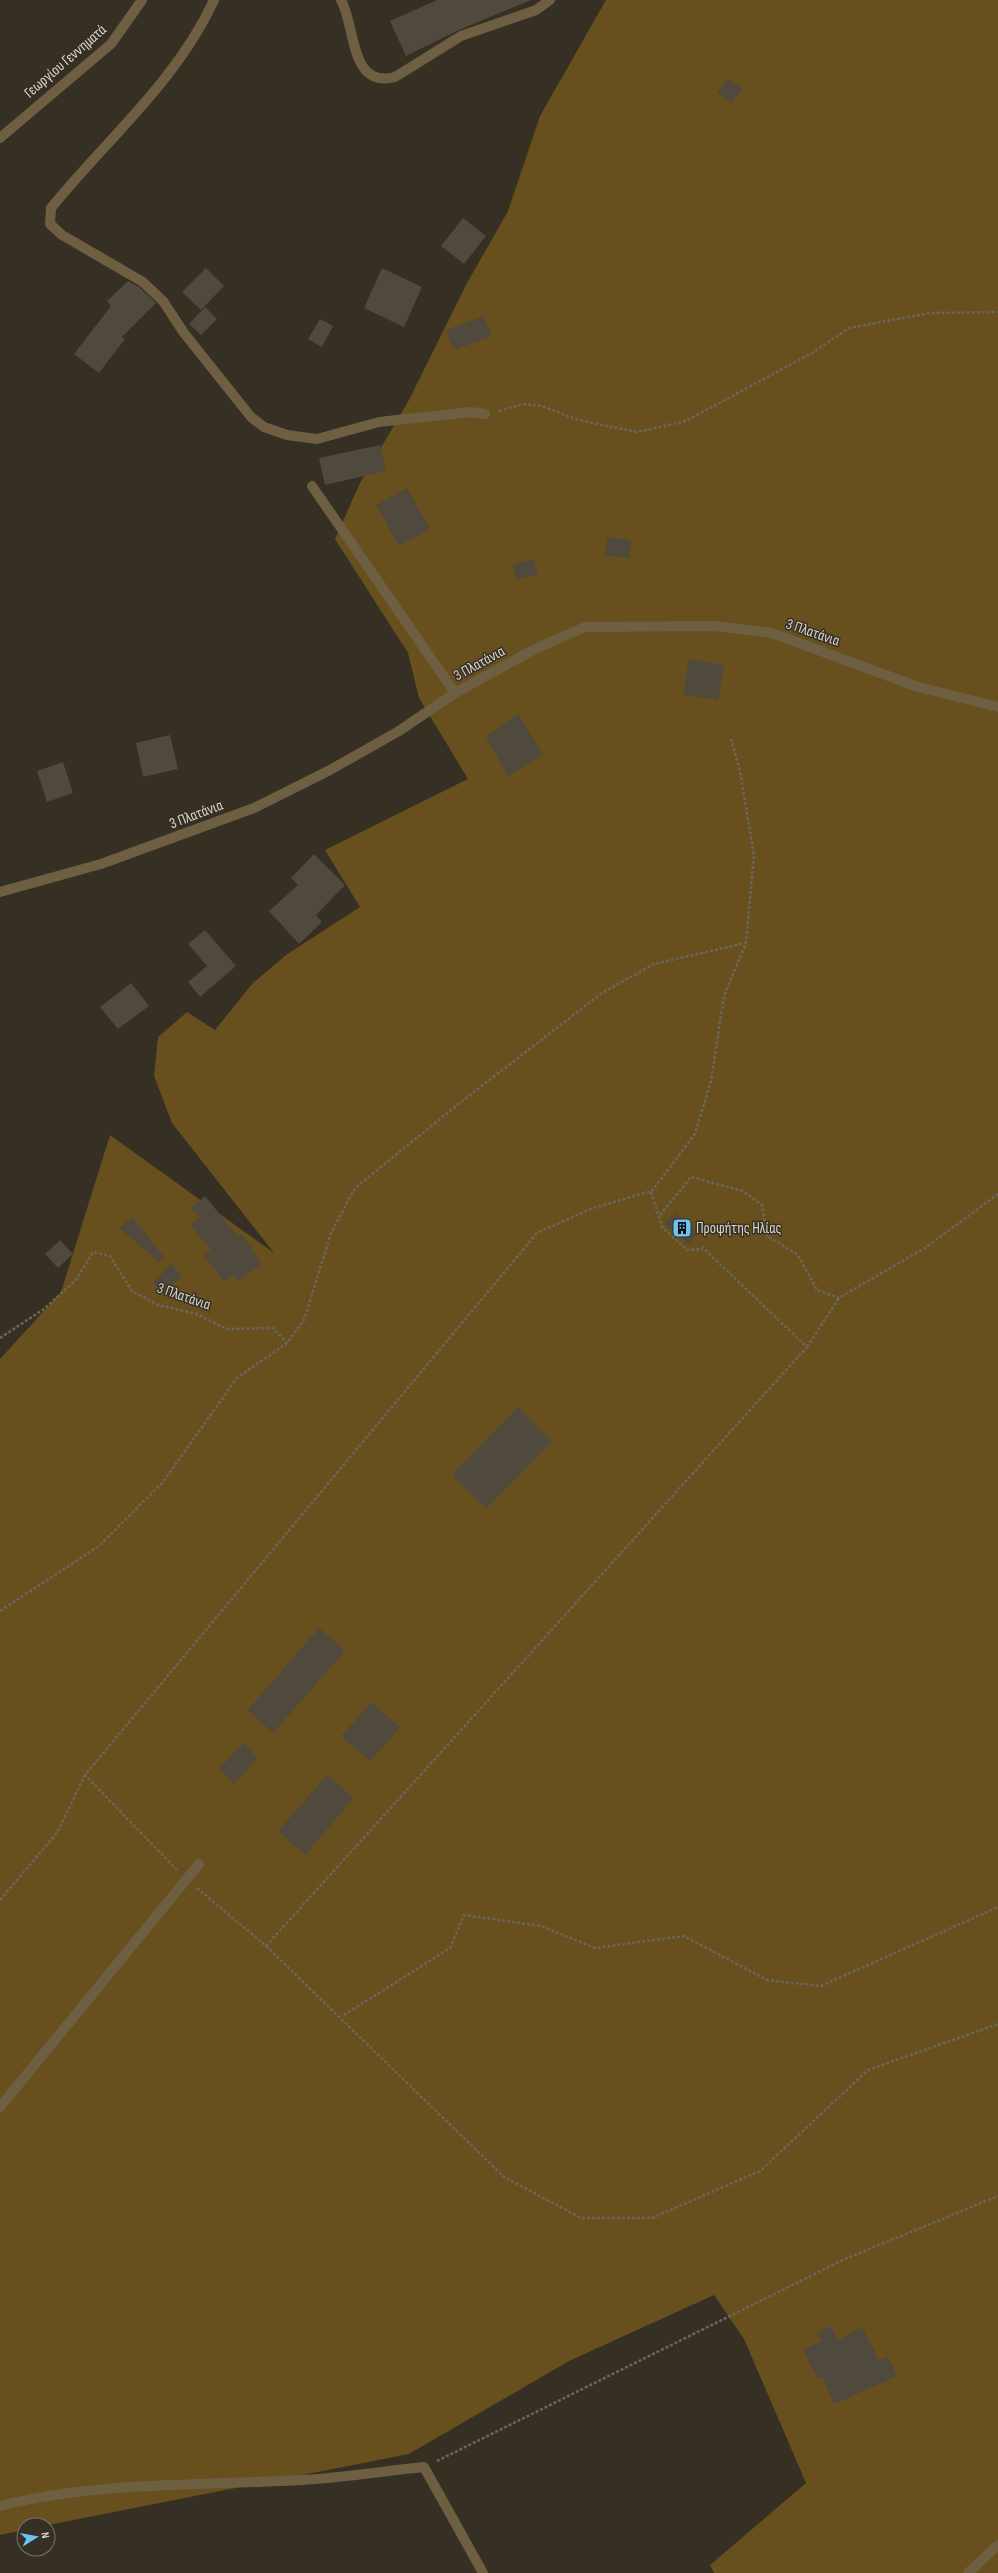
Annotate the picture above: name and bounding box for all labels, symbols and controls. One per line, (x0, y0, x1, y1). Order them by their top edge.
street label: Γεωργίου Γεννηματά (20, 20, 111, 102)
street label: 3 Πλατάνια (783, 614, 843, 651)
street label: 3 Πλατάνια (450, 641, 509, 685)
street label: 3 Πλατάνια (167, 795, 226, 833)
building icon: Προφήτης Ηλίας (671, 1217, 693, 1239)
place label: Προφήτης Ηλίας (696, 1219, 782, 1238)
street label: 3 Πλατάνια (154, 1278, 214, 1315)
north arrow (16, 2517, 56, 2557)
text: N (38, 2531, 52, 2539)

